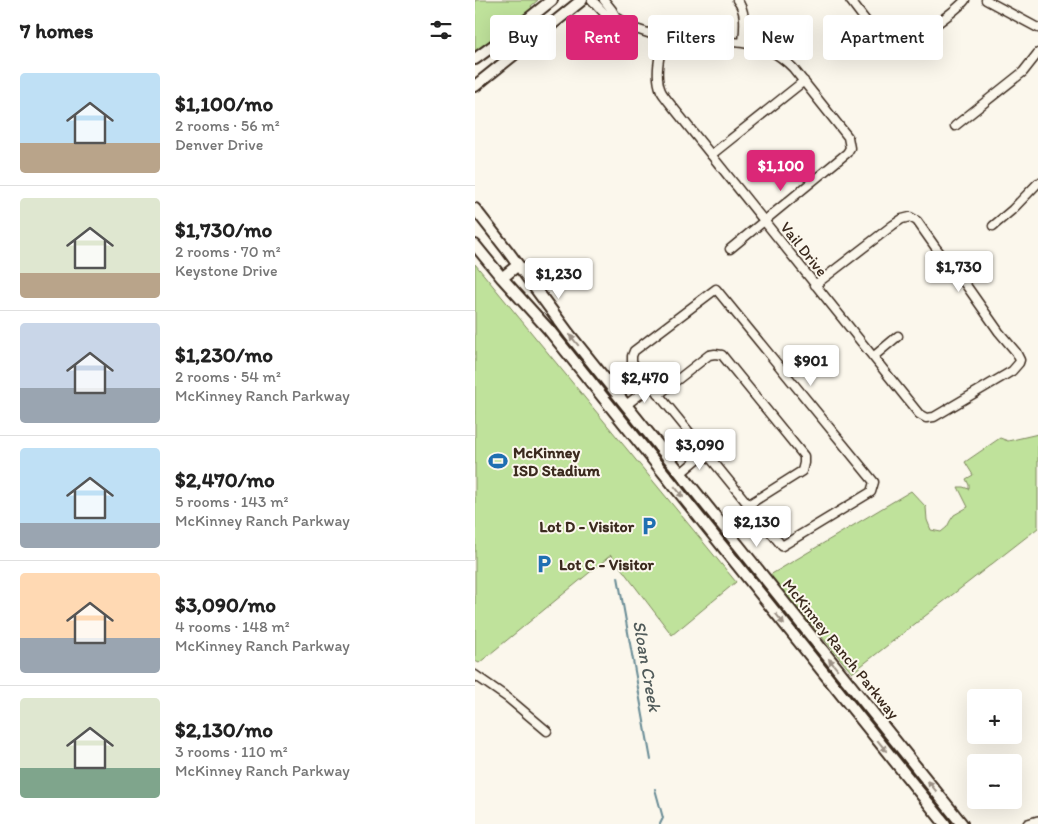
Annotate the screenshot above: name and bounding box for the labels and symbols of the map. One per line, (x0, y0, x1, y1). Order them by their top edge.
pin: $1,100 (740, 150, 822, 192)
street label: Vail Drive (776, 218, 832, 280)
pin: $1,730 (918, 250, 1000, 293)
pin: $1,230 (518, 258, 600, 300)
one-way arrow (568, 333, 579, 346)
pin: $901 (781, 344, 841, 387)
pin: $2,470 (604, 362, 686, 404)
pin: $3,090 (659, 428, 741, 471)
place label: McKinney ISD Stadium (513, 443, 601, 480)
sports icon: McKinney ISD Stadium (487, 450, 509, 472)
one-way arrow (674, 485, 685, 498)
pin: $2,130 (716, 506, 798, 548)
parking icon: Lot D - Visitor (638, 515, 660, 537)
place label: Lot D - Visitor (539, 517, 635, 536)
parking icon: Lot C - Visitor (533, 553, 555, 575)
place label: Lot C - Visitor (559, 555, 655, 574)
street label: McKinney Ranch Parkway (779, 575, 904, 723)
one-way arrow (775, 612, 786, 625)
water label: Sloan Creek (628, 619, 666, 715)
one-way arrow (828, 658, 839, 671)
one-way arrow (877, 739, 888, 752)
one-way arrow (926, 780, 937, 793)

